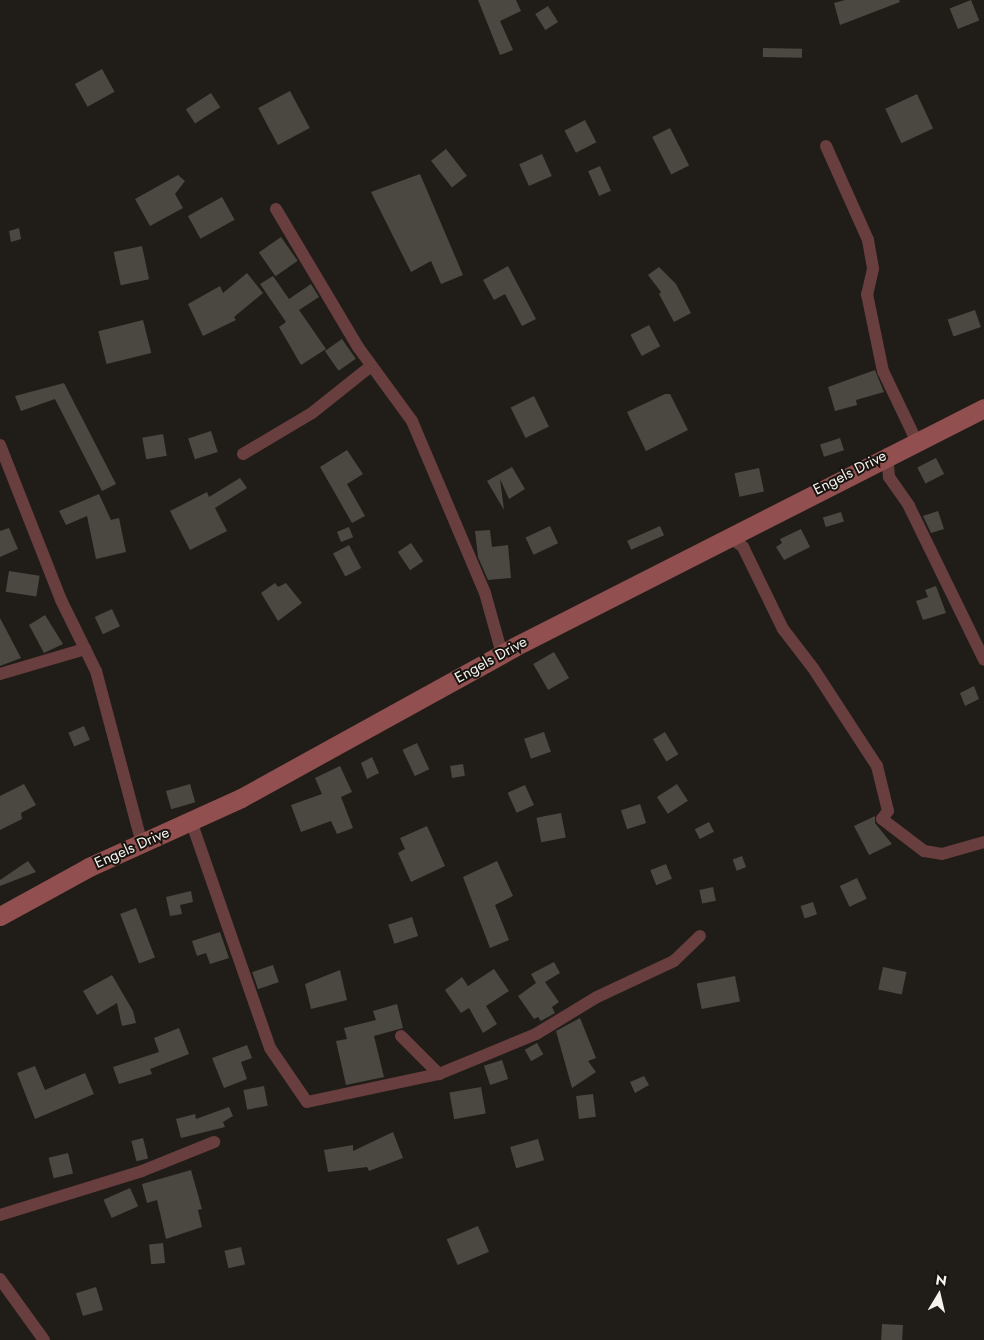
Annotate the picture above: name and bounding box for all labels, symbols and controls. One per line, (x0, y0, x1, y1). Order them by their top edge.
street label: Engels Drive (810, 447, 890, 499)
street label: Engels Drive (452, 633, 530, 687)
street label: Engels Drive (92, 824, 172, 872)
text: N (934, 1269, 948, 1291)
north arrow (914, 1270, 964, 1320)

